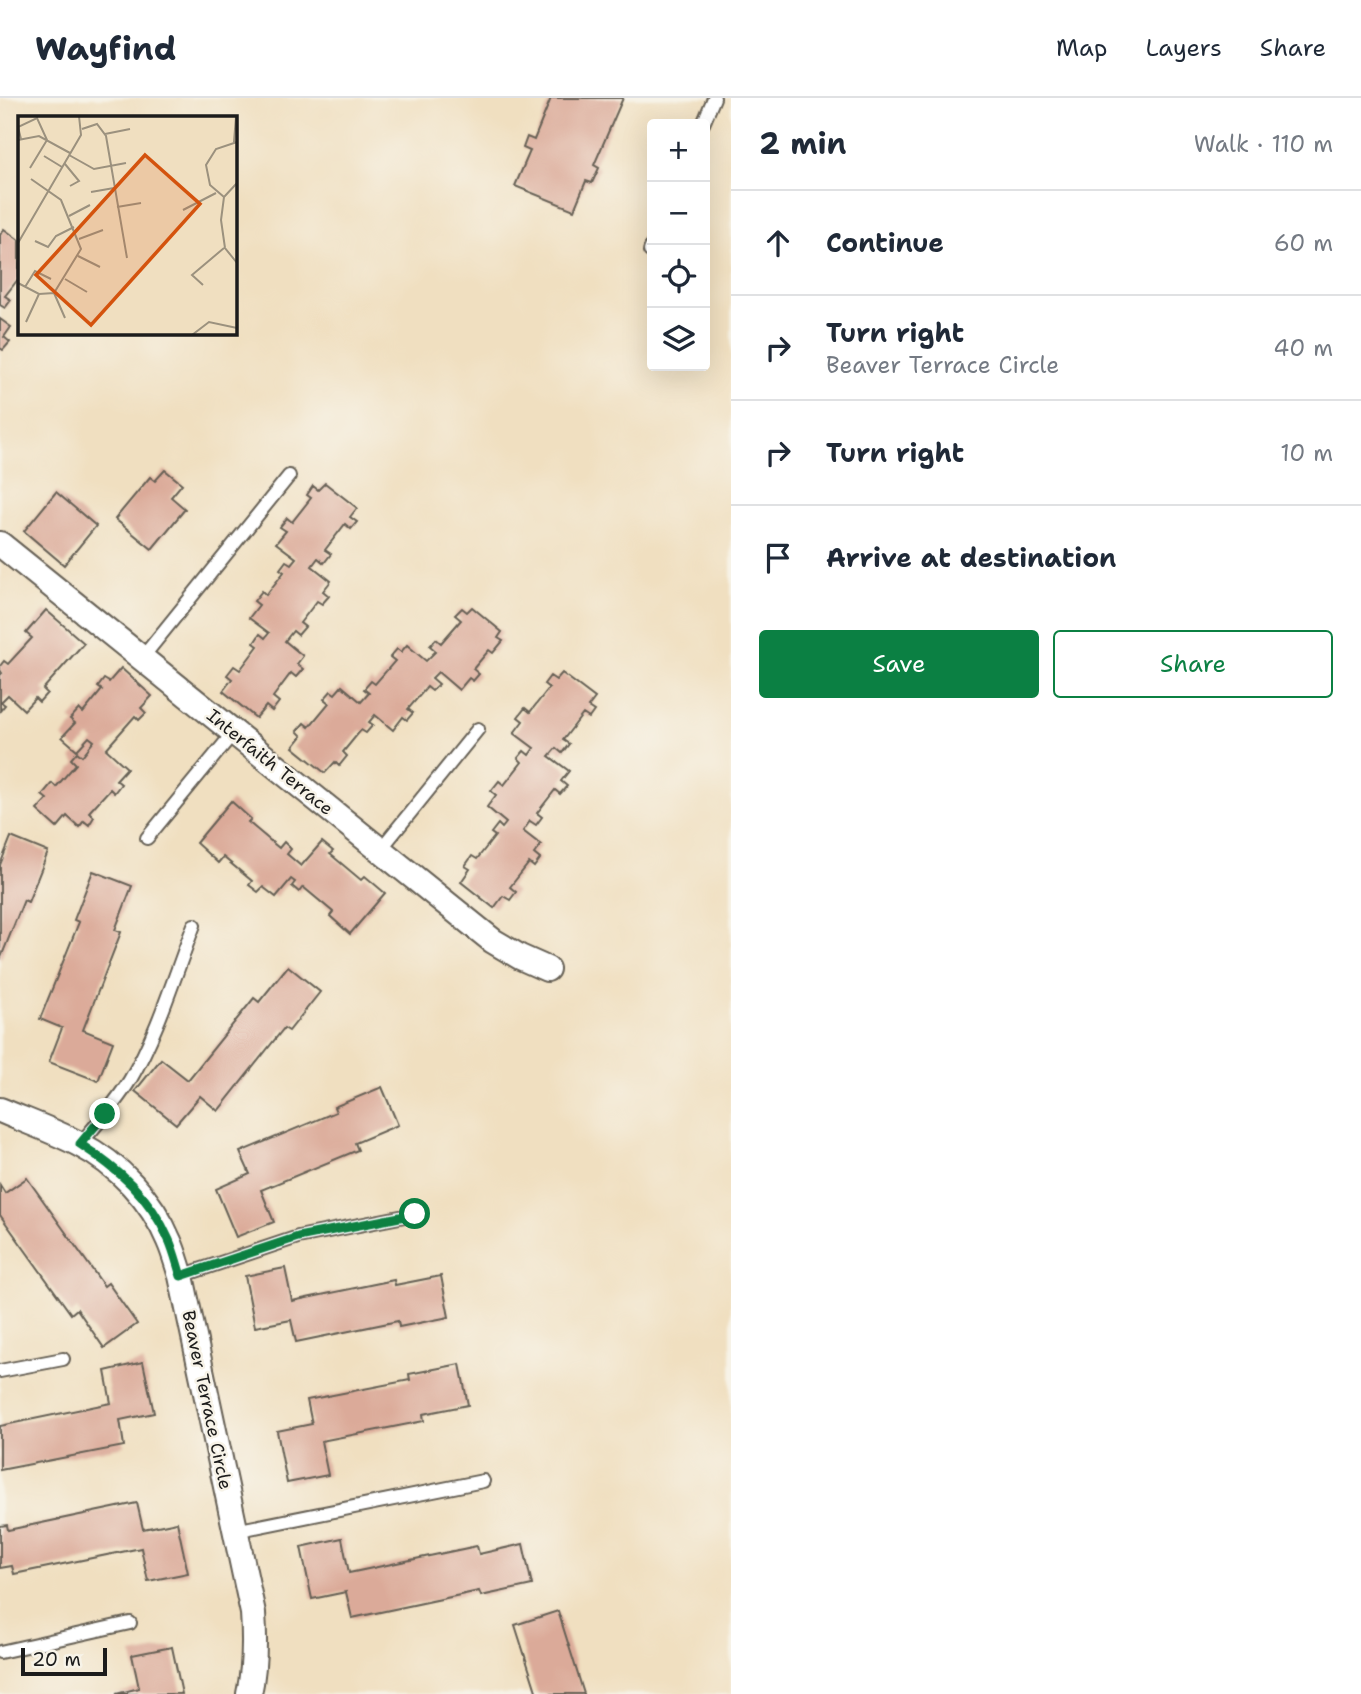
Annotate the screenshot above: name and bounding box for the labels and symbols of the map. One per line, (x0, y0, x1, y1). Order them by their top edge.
inset map (18, 116, 236, 334)
street label: Interfaith Terrace (202, 703, 338, 821)
route end (89, 1098, 120, 1129)
route start (399, 1198, 430, 1229)
street label: Beaver Terrace Circle (176, 1308, 238, 1492)
scale bar (21, 1645, 107, 1677)

